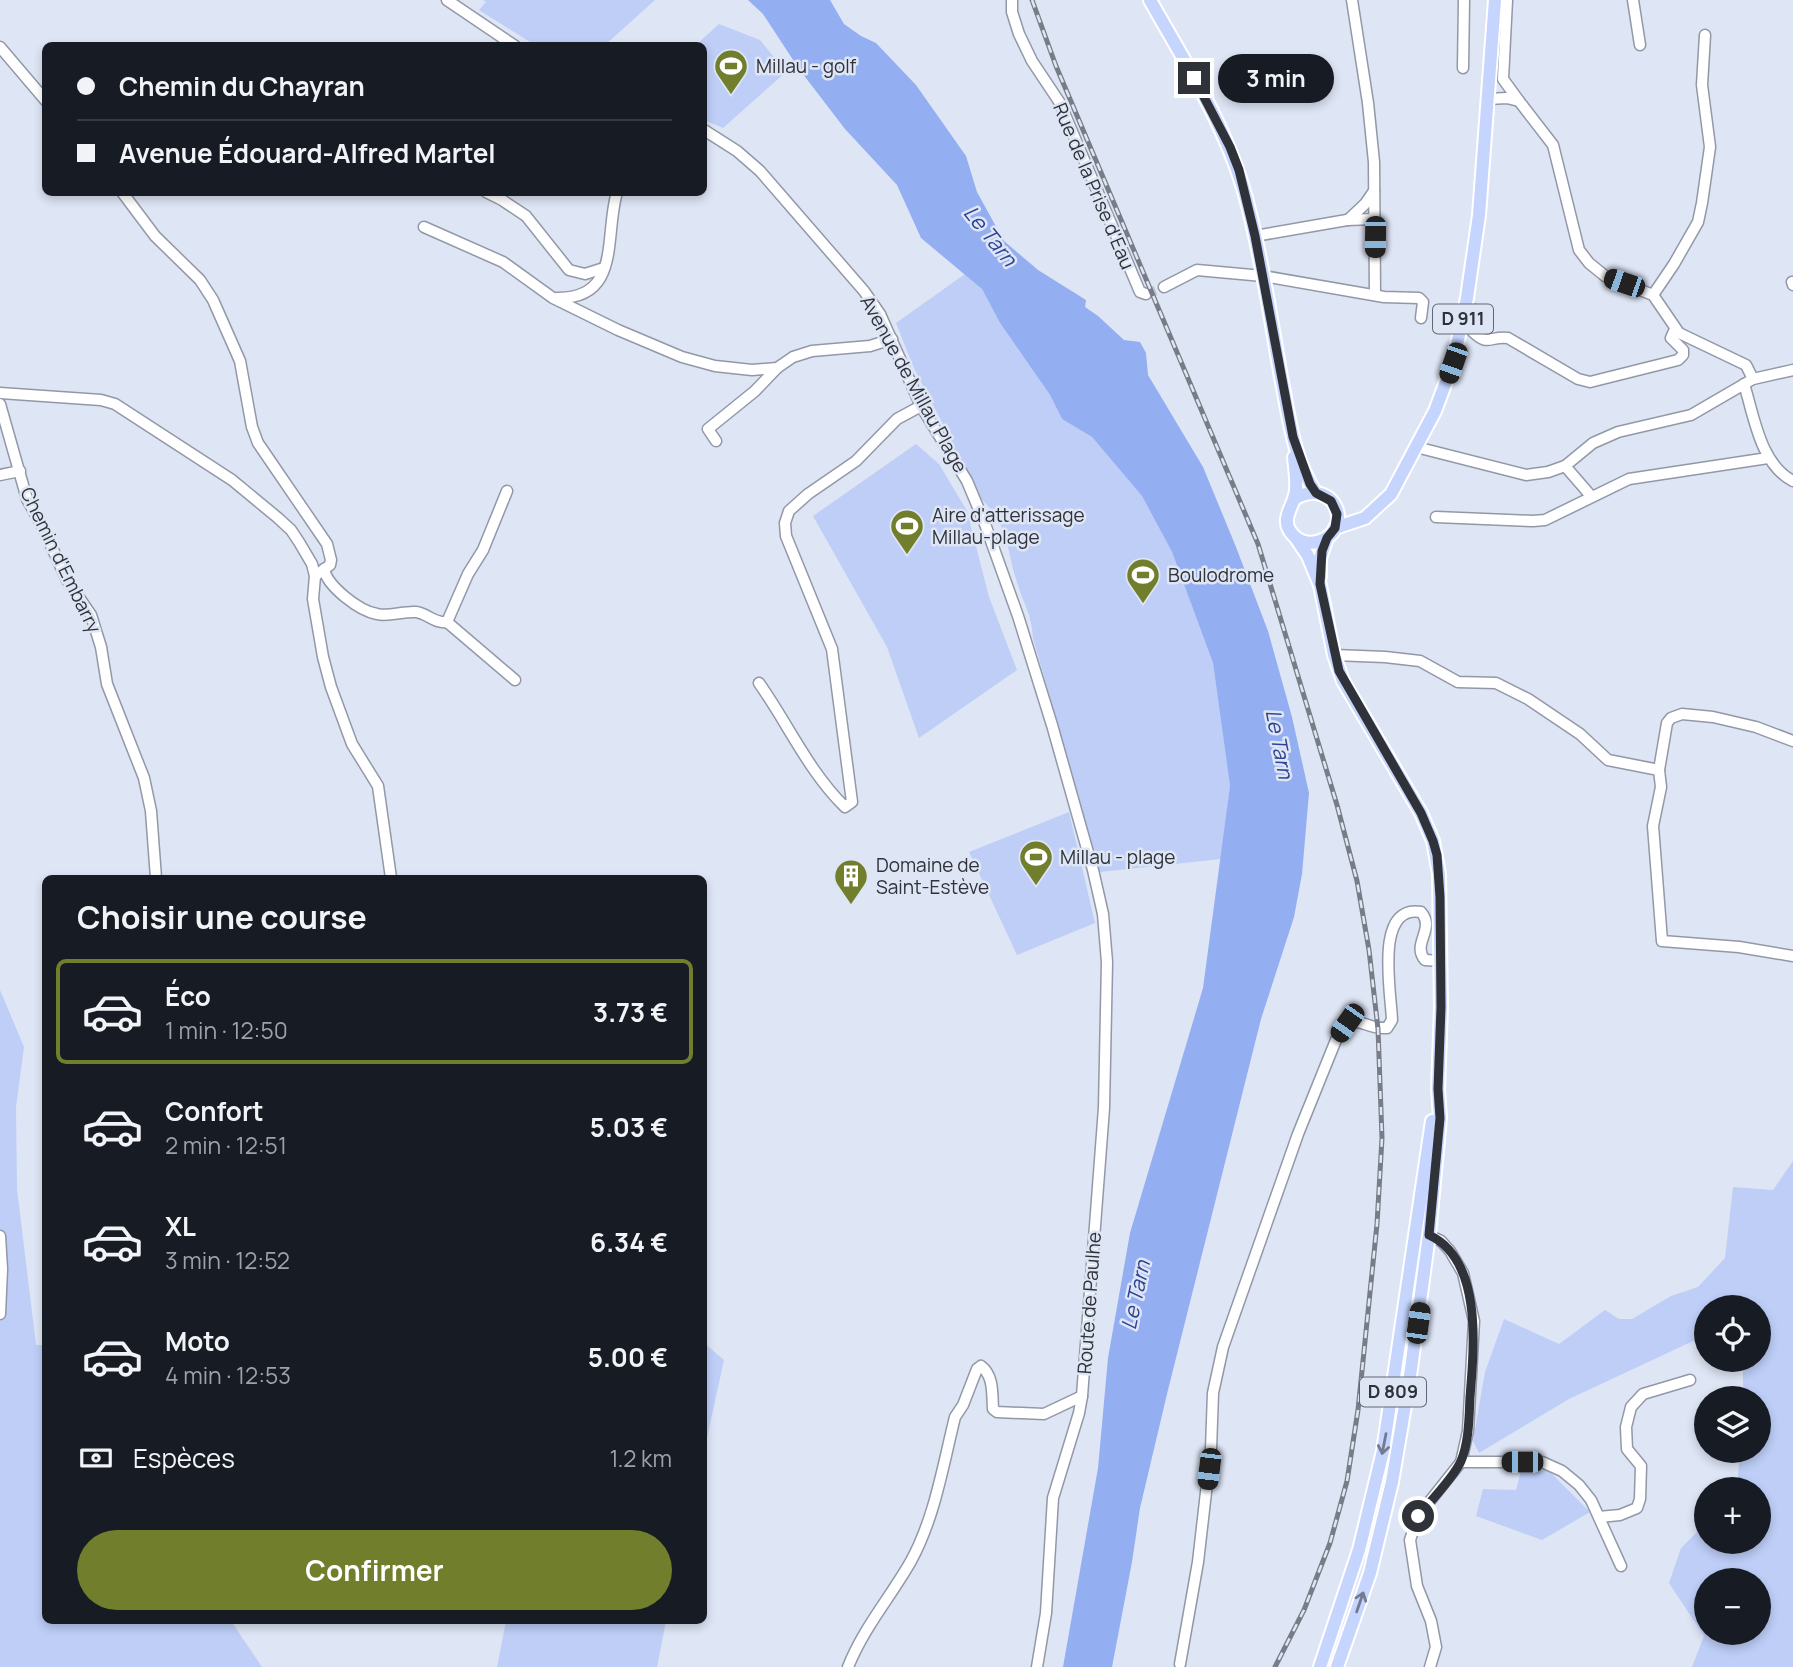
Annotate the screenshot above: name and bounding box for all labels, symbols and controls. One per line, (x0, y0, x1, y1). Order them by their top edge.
sports icon: Millau - golf (712, 47, 750, 96)
place label: Millau - golf (756, 53, 857, 79)
callout: 3 min (1218, 54, 1334, 102)
route end (1178, 62, 1210, 94)
text: 3 min (1246, 62, 1306, 94)
text: Chemin du Chayran (119, 68, 365, 104)
street label: Rue de la Prise d'Eau (1047, 99, 1141, 273)
text: Avenue Édouard-Alfred Martel (119, 135, 496, 171)
water label: Le Tarn (958, 199, 1025, 273)
car (1365, 216, 1386, 258)
car (1601, 266, 1648, 300)
street label: Avenue de Millau Plage (854, 291, 974, 477)
road number: D 911 (1433, 304, 1493, 334)
car (1437, 340, 1470, 386)
street label: Chemin d'Embarry (14, 483, 108, 637)
place label: Aire d'atterissage Millau-plage (932, 502, 1085, 550)
sports icon: Aire d'atterissage Millau-plage (888, 507, 926, 556)
sports icon: Boulodrome (1124, 556, 1162, 605)
place label: Boulodrome (1168, 562, 1274, 588)
water label: Le Tarn (1260, 707, 1301, 782)
sports icon: Millau - plage (1017, 838, 1055, 887)
place label: Millau - plage (1060, 844, 1175, 870)
place label: Domaine de Saint-Estève (876, 852, 989, 900)
building icon: Domaine de Saint-Estève (832, 857, 870, 906)
text: Choisir une course (77, 895, 367, 939)
text: Éco (165, 978, 211, 1014)
icon: car (81, 980, 144, 1043)
text: 3.73 € (593, 994, 668, 1030)
car (1327, 1000, 1368, 1046)
text: 1 min · 12:50 (165, 1014, 288, 1046)
text: Confort (165, 1093, 264, 1129)
icon: car (81, 1095, 144, 1158)
text: 5.03 € (590, 1109, 668, 1145)
text: 2 min · 12:51 (165, 1129, 287, 1161)
text: XL (165, 1208, 196, 1244)
icon: car (81, 1210, 144, 1273)
text: 6.34 € (590, 1224, 668, 1260)
street label: Route de Paulhe (1071, 1231, 1107, 1375)
text: 3 min · 12:52 (165, 1244, 290, 1276)
water label: Le Tarn (1114, 1256, 1156, 1332)
map controls (1694, 1295, 1771, 1645)
button: locate (1694, 1295, 1771, 1372)
car (1405, 1301, 1432, 1345)
text: Moto (165, 1323, 230, 1359)
icon: car (81, 1325, 144, 1388)
text: 5.00 € (588, 1339, 668, 1375)
text: 4 min · 12:53 (165, 1359, 291, 1391)
road number: D 809 (1360, 1378, 1426, 1406)
button: layers (1694, 1386, 1771, 1463)
one-way arrow (1377, 1432, 1391, 1455)
icon: cash (77, 1439, 115, 1477)
text: Espèces (133, 1440, 235, 1476)
text: 1.2 km (609, 1442, 672, 1474)
car (1197, 1447, 1222, 1491)
car (1502, 1452, 1544, 1473)
button: + (1694, 1477, 1771, 1554)
route start (1402, 1500, 1434, 1532)
button: Confirmer (77, 1530, 672, 1610)
button: − (1694, 1568, 1771, 1645)
one-way arrow (1355, 1592, 1367, 1614)

